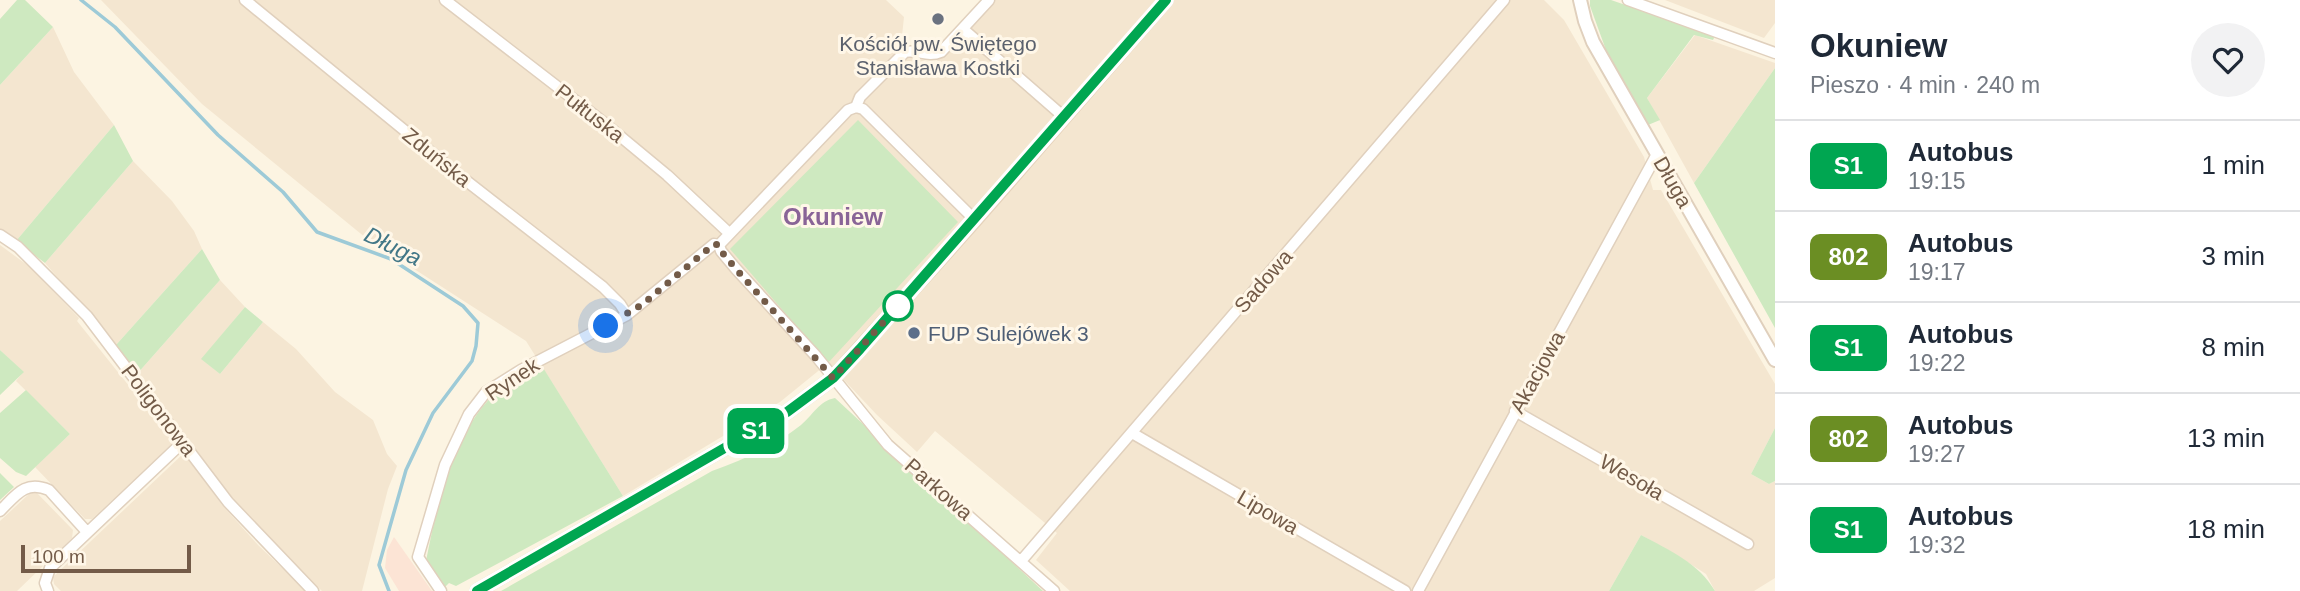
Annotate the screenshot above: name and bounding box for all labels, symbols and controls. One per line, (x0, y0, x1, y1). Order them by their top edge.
marker: Kościół pw. Świętego Stanisława Kostki (930, 11, 946, 27)
button: heart (2191, 23, 2265, 97)
text: Okuniew (1810, 27, 1948, 64)
place label: Kościół pw. Świętego Stanisława Kostki (839, 32, 1037, 79)
text: Pieszo · 4 min · 240 m (1810, 72, 2040, 98)
street label: Pułtuska (551, 79, 629, 147)
street label: Zduńska (398, 123, 476, 191)
text: Autobus (1908, 137, 2013, 167)
text: 1 min (2201, 150, 2265, 180)
street label: Długa (1649, 152, 1697, 212)
text: S1 (1834, 152, 1863, 179)
text: 19:15 (1908, 168, 1966, 194)
district label: Okuniew (783, 203, 883, 230)
water label: Długa (360, 221, 426, 271)
text: Autobus (1908, 228, 2013, 258)
text: 3 min (2201, 241, 2265, 271)
text: 802 (1828, 243, 1869, 270)
street label: Sadowa (1229, 245, 1297, 317)
text: 19:17 (1908, 259, 1966, 285)
unlabelled marker (883, 291, 913, 321)
your location (588, 308, 623, 343)
text: Autobus (1908, 319, 2013, 349)
place label: FUP Sulejówek 3 (928, 322, 1089, 345)
marker: FUP Sulejówek 3 (906, 325, 922, 341)
street label: Akacjowa (1505, 327, 1569, 417)
text: 8 min (2201, 332, 2265, 362)
text: S1 (1834, 334, 1863, 361)
text: 19:22 (1908, 350, 1966, 376)
street label: Rynek (481, 353, 544, 405)
street label: Poligonowa (117, 360, 201, 461)
line badge: S1 (724, 408, 788, 454)
text: Autobus (1908, 410, 2013, 440)
text: S1 (741, 417, 771, 444)
text: 13 min (2187, 423, 2265, 453)
text: 802 (1828, 425, 1869, 452)
text: 19:27 (1908, 441, 1966, 467)
street label: Wesoła (1596, 450, 1668, 505)
street label: Parkowa (901, 454, 978, 525)
street label: Lipowa (1233, 485, 1303, 539)
text: Autobus (1908, 501, 2013, 531)
text: 18 min (2187, 514, 2265, 544)
text: S1 (1834, 516, 1863, 543)
text: 19:32 (1908, 532, 1966, 558)
scale bar (21, 542, 191, 574)
text: 100 m (32, 546, 85, 567)

